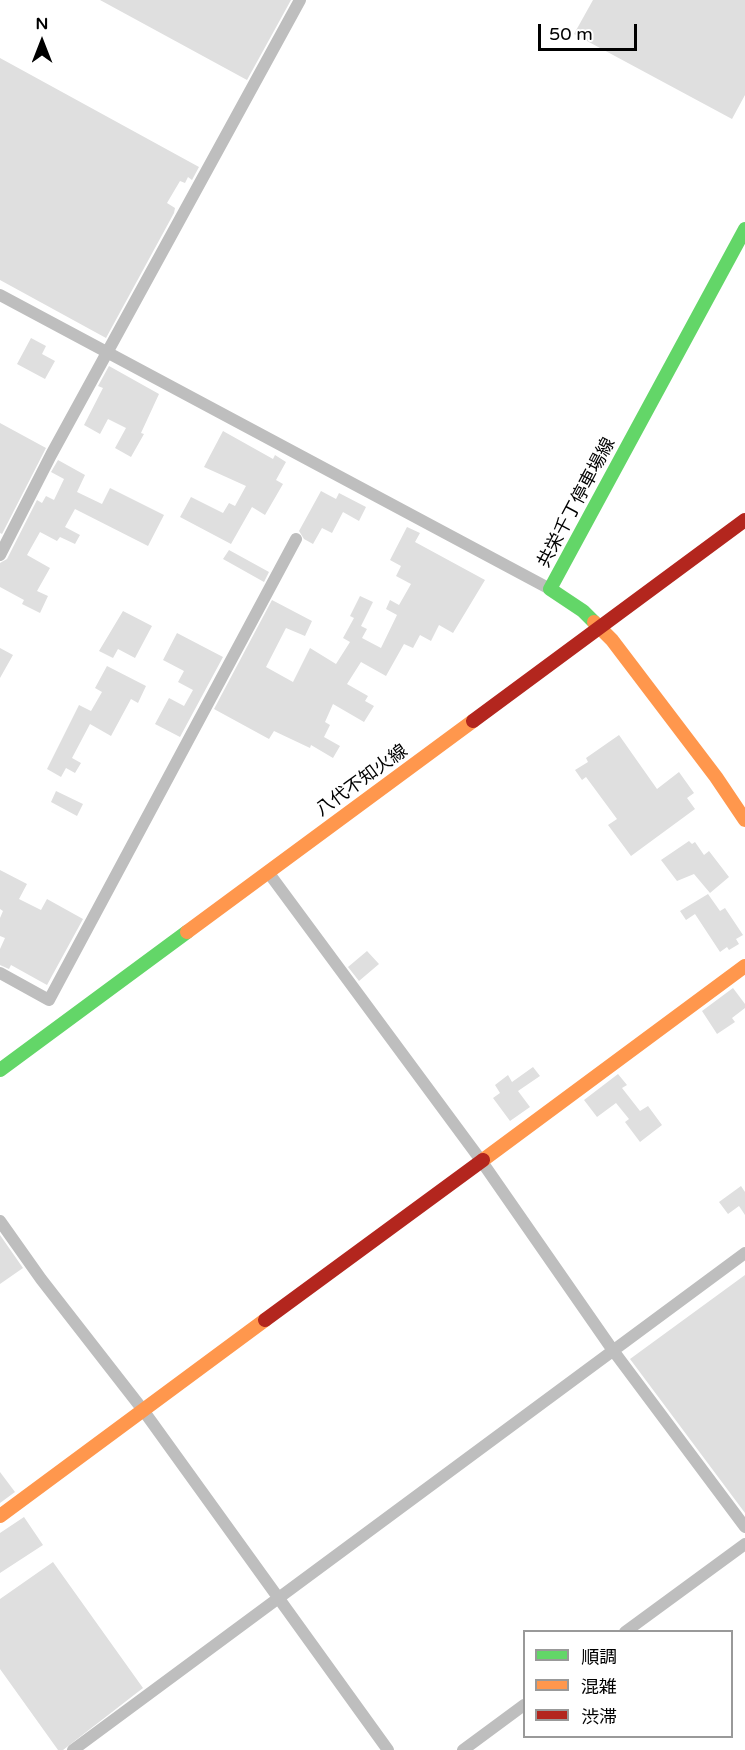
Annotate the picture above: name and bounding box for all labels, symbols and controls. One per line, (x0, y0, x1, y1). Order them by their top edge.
north arrow (12, 12, 72, 72)
scale bar (541, 12, 640, 50)
text: N (36, 14, 48, 34)
text: 50 m (549, 23, 593, 45)
street label: 共栄千丁停車場線 (534, 434, 620, 572)
street label: 八代不知火線 (312, 741, 412, 821)
legend (523, 1630, 733, 1738)
text: 順調 (581, 1646, 617, 1668)
text: 混雑 (581, 1676, 617, 1698)
text: 渋滞 (581, 1706, 617, 1728)

